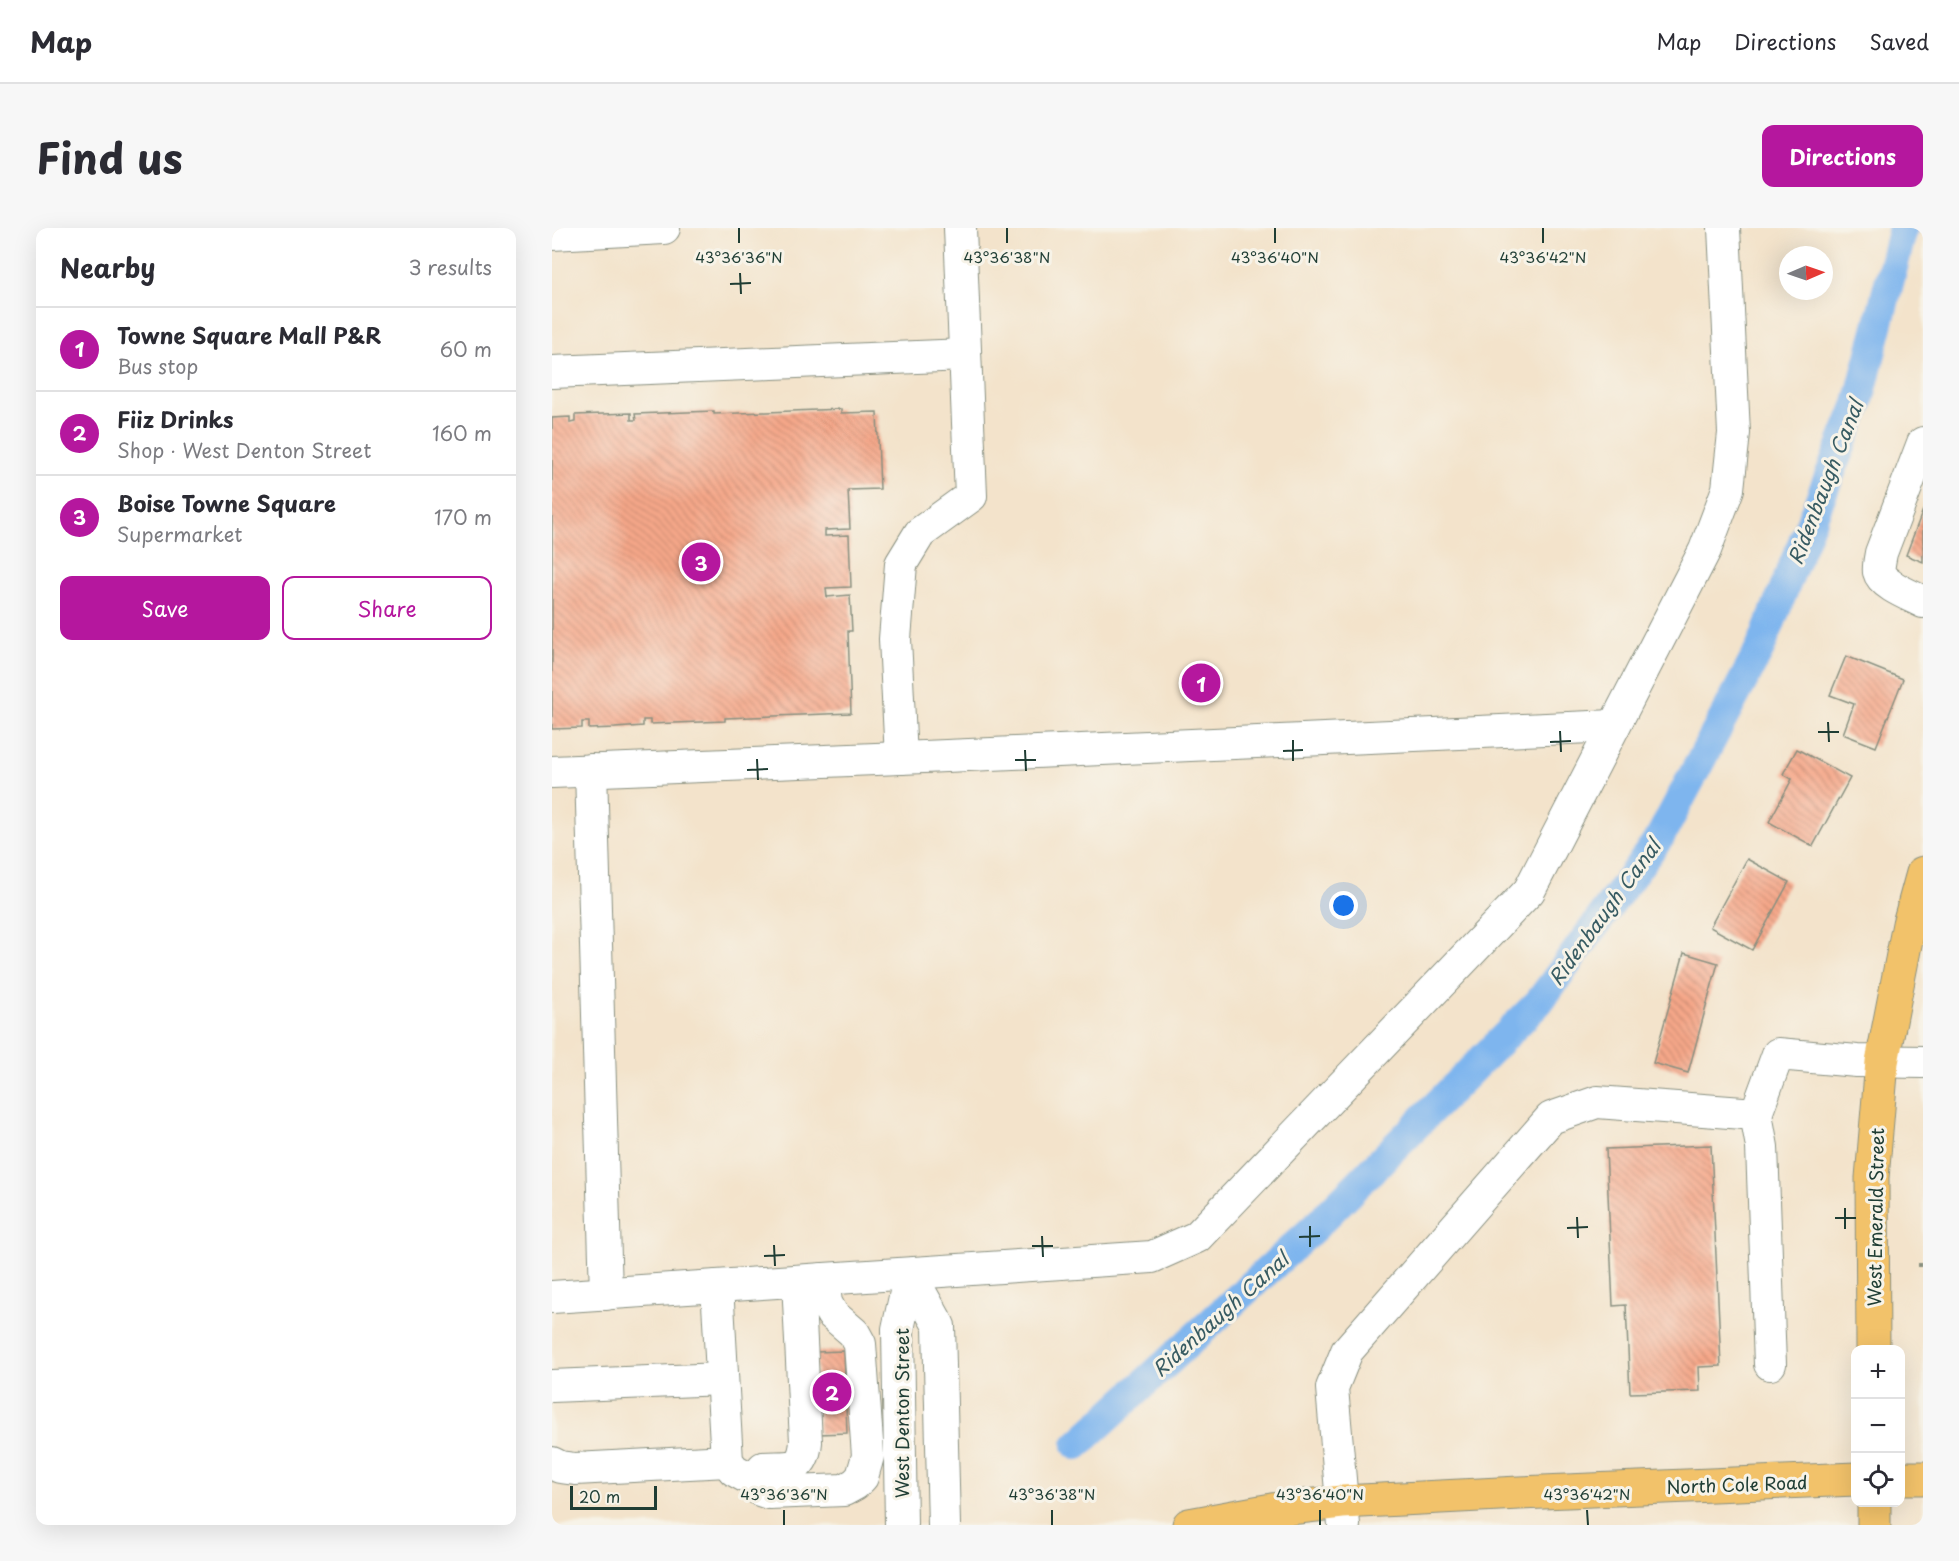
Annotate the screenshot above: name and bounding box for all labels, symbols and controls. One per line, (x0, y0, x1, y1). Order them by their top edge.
text: Map (30, 20, 92, 63)
text: Map (1656, 25, 1701, 57)
text: Directions (1734, 25, 1836, 57)
text: Saved (1869, 25, 1929, 57)
text: Find us (36, 125, 183, 188)
button: Directions (1762, 125, 1923, 187)
text: 43°36'36"N (695, 245, 783, 268)
text: 43°36'38"N (964, 245, 1050, 268)
text: 43°36'40"N (1231, 245, 1319, 268)
text: 43°36'42"N (1500, 245, 1586, 268)
north arrow (1779, 246, 1833, 300)
text: Nearby (60, 248, 155, 287)
text: 3 results (409, 252, 492, 282)
text: Towne Square Mall P&R (117, 318, 381, 351)
text: 1 (75, 334, 84, 364)
text: 60 m (440, 334, 492, 364)
text: Bus stop (117, 351, 198, 381)
water label: Ridenbaugh Canal (1780, 392, 1871, 569)
text: Fiiz Drinks (117, 402, 234, 435)
text: 2 (72, 418, 87, 448)
text: 160 m (432, 418, 492, 448)
text: Shop · West Denton Street (117, 435, 371, 465)
text: Boise Towne Square (117, 486, 336, 519)
text: 3 (73, 502, 86, 532)
text: 170 m (434, 502, 492, 532)
text: Supermarket (117, 519, 243, 549)
pin: 3 (682, 540, 720, 584)
button: Save (60, 576, 270, 640)
button: Share (282, 576, 492, 640)
pin: 1 (1182, 660, 1220, 706)
water label: Ridenbaugh Canal (1541, 830, 1669, 991)
your location (1329, 891, 1358, 920)
street label: West Emerald Street (1860, 1128, 1890, 1306)
water label: Ridenbaugh Canal (1145, 1242, 1297, 1383)
street label: West Denton Street (888, 1328, 915, 1498)
map controls (1851, 1345, 1905, 1507)
button: + (1851, 1345, 1905, 1399)
pin: 2 (812, 1370, 852, 1414)
button: − (1851, 1399, 1905, 1453)
button: locate (1851, 1453, 1905, 1507)
street label: North Cole Road (1666, 1468, 1808, 1500)
text: 43°36'36"N (740, 1482, 828, 1505)
text: 43°36'38"N (1009, 1482, 1095, 1505)
text: 43°36'40"N (1276, 1482, 1364, 1505)
text: 43°36'42"N (1544, 1482, 1630, 1505)
scale bar (570, 1483, 657, 1510)
text: 20 m (579, 1484, 620, 1508)

